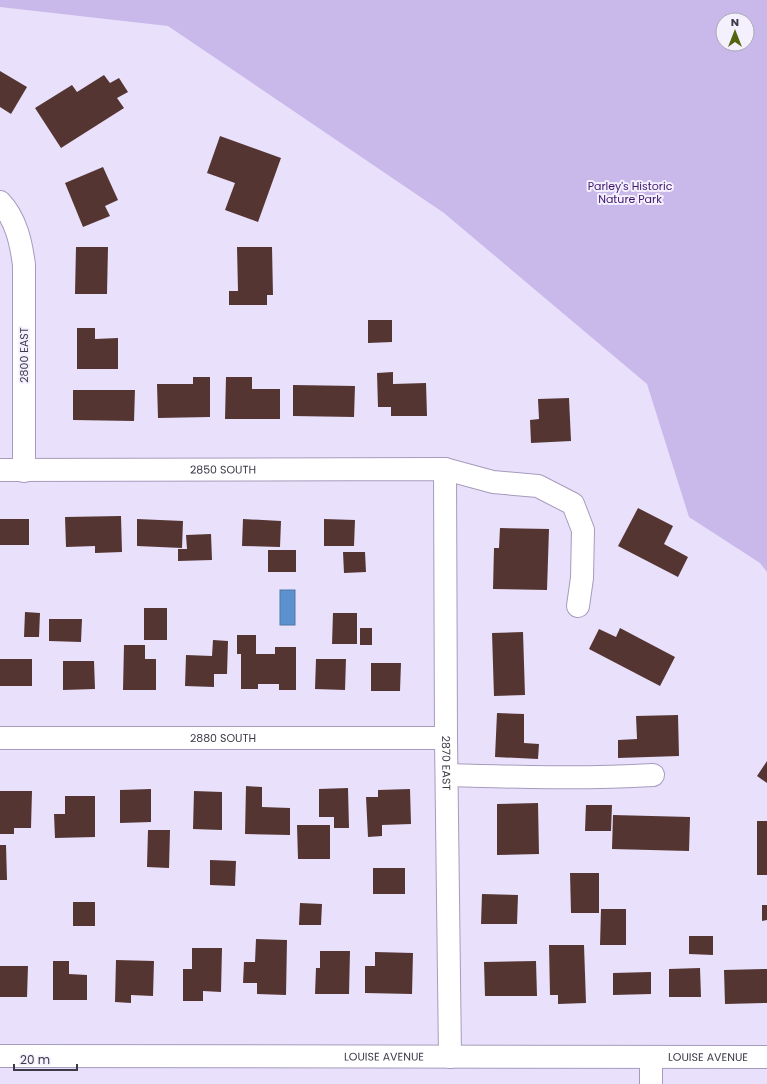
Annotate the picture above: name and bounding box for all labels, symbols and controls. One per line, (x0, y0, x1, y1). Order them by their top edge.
north arrow (715, 12, 755, 52)
text: N (731, 14, 739, 30)
park label: Parley's Historic Nature Park (588, 178, 673, 207)
street label: 2800 EAST (16, 327, 32, 383)
street label: 2850 SOUTH (190, 461, 256, 478)
street label: 2880 SOUTH (190, 730, 256, 746)
street label: 2870 EAST (438, 736, 455, 790)
scale bar (14, 1046, 77, 1072)
street label: LOUISE AVENUE (344, 1048, 424, 1065)
street label: LOUISE AVENUE (668, 1049, 748, 1065)
text: 20 m (20, 1051, 50, 1068)

